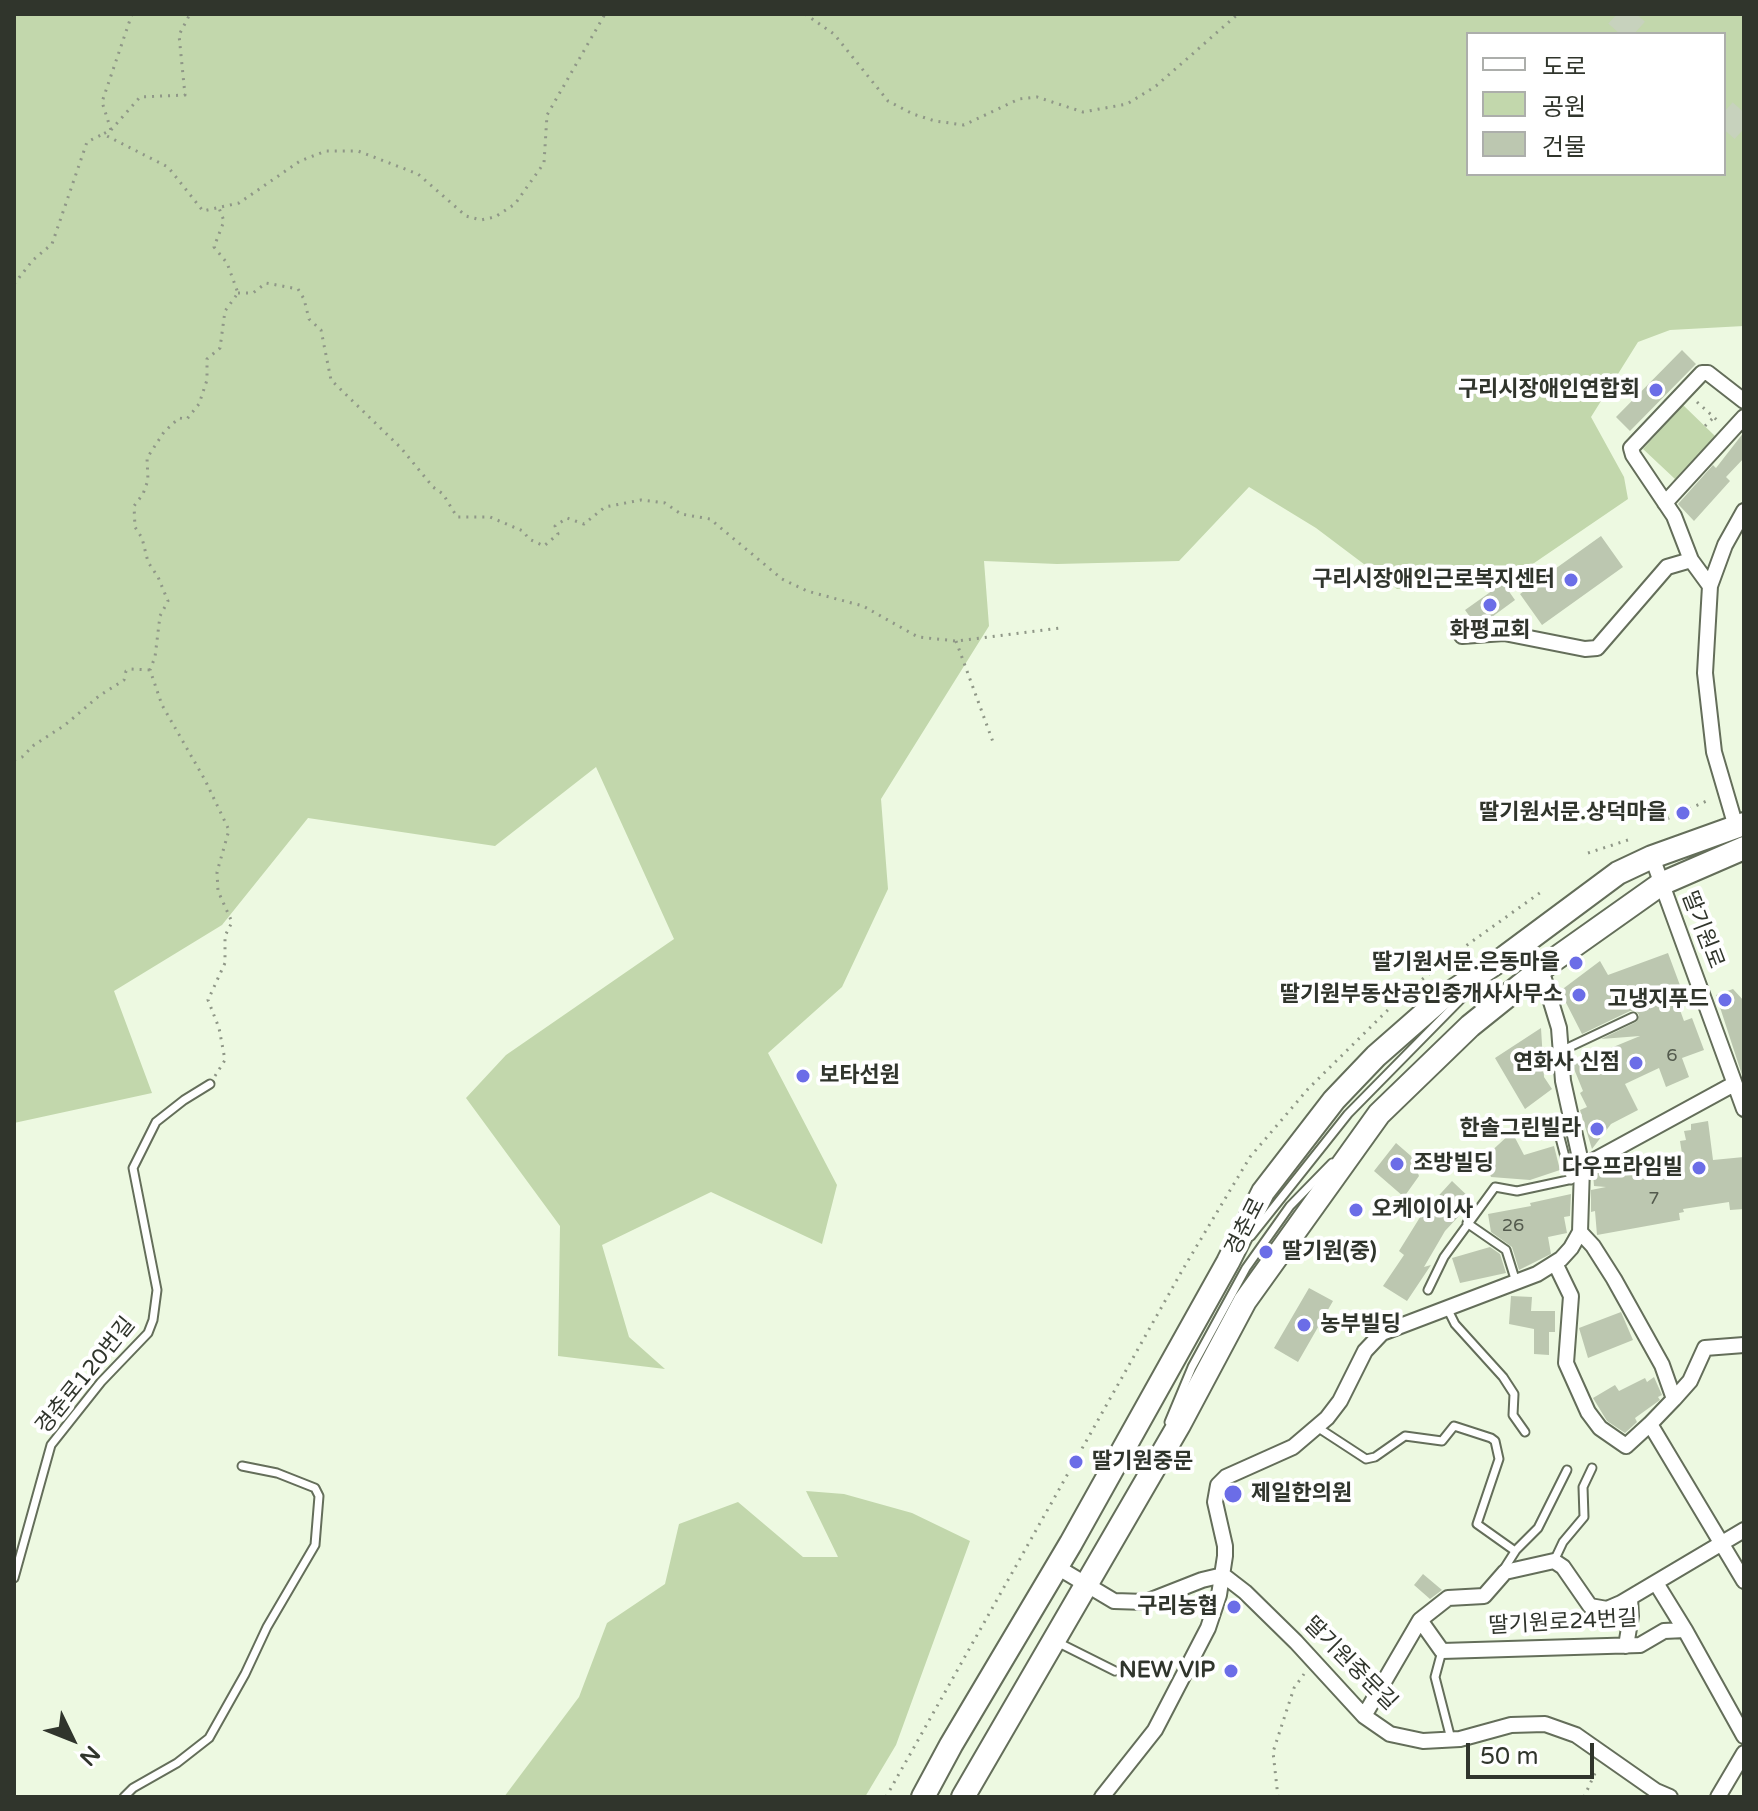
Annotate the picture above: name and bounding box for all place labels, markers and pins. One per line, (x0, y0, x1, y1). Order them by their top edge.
place label: 구리시장애인연합회 (1458, 377, 1640, 403)
marker: 구리시장애인연합회 (1647, 381, 1665, 399)
place label: 구리시장애인근로복지센터 (1312, 567, 1555, 593)
marker: 구리시장애인근로복지센터 (1562, 571, 1580, 589)
marker: 화평교회 (1481, 596, 1499, 614)
place label: 화평교회 (1450, 618, 1530, 644)
place label: 딸기원서문.상덕마을 (1479, 800, 1667, 826)
marker: 딸기원서문.상덕마을 (1674, 804, 1692, 822)
place label: 딸기원서문.은동마을 (1372, 950, 1560, 976)
marker: 딸기원서문.은동마을 (1567, 954, 1585, 972)
place label: 딸기원부동산공인중개사사무소 (1280, 982, 1563, 1008)
marker: 딸기원부동산공인중개사사무소 (1570, 986, 1588, 1004)
place label: 고냉지푸드 (1608, 987, 1709, 1013)
marker: 고냉지푸드 (1716, 991, 1734, 1009)
place label: 연화사 신점 (1513, 1050, 1620, 1076)
marker: 연화사 신점 (1627, 1054, 1645, 1072)
place label: 보타선원 (819, 1063, 900, 1089)
marker: 보타선원 (794, 1067, 812, 1085)
place label: 한솔그린빌라 (1460, 1116, 1581, 1142)
marker: 한솔그린빌라 (1588, 1120, 1606, 1138)
place label: 조방빌딩 (1413, 1151, 1494, 1177)
marker: 조방빌딩 (1388, 1155, 1406, 1173)
place label: 다우프라임빌 (1562, 1155, 1683, 1181)
marker: 다우프라임빌 (1690, 1159, 1708, 1177)
place label: 오케이이사 (1372, 1197, 1473, 1223)
marker: 오케이이사 (1347, 1201, 1365, 1219)
place label: 딸기원(중) (1282, 1239, 1377, 1265)
marker: 딸기원(중) (1257, 1243, 1275, 1261)
place label: 농부빌딩 (1320, 1312, 1401, 1338)
marker: 농부빌딩 (1295, 1316, 1313, 1334)
place label: 딸기원중문 (1092, 1449, 1193, 1475)
marker: 딸기원중문 (1067, 1453, 1085, 1471)
place label: 제일한의원 (1251, 1481, 1352, 1507)
marker: 제일한의원 (1222, 1483, 1244, 1505)
place label: 구리농협 (1137, 1594, 1218, 1620)
marker: 구리농협 (1225, 1598, 1243, 1616)
place label: NEW VIP (1119, 1658, 1215, 1684)
marker: NEW VIP (1222, 1662, 1240, 1680)

